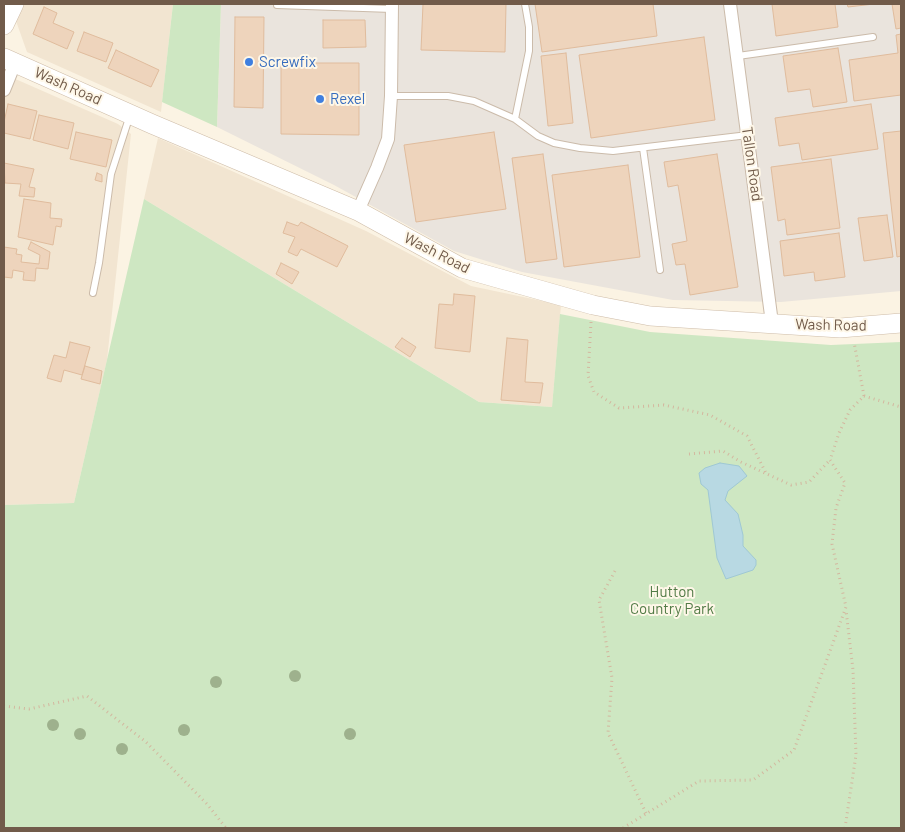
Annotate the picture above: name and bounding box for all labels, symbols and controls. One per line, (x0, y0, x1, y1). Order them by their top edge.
place label: Screwfix (259, 53, 316, 71)
marker: Screwfix (243, 56, 255, 68)
street label: Wash Road (32, 63, 104, 109)
place label: Rexel (330, 90, 365, 108)
marker: Rexel (314, 93, 326, 105)
street label: Tallon Road (738, 125, 766, 203)
street label: Wash Road (401, 229, 473, 277)
street label: Wash Road (795, 315, 867, 335)
park label: Hutton Country Park (630, 583, 714, 618)

